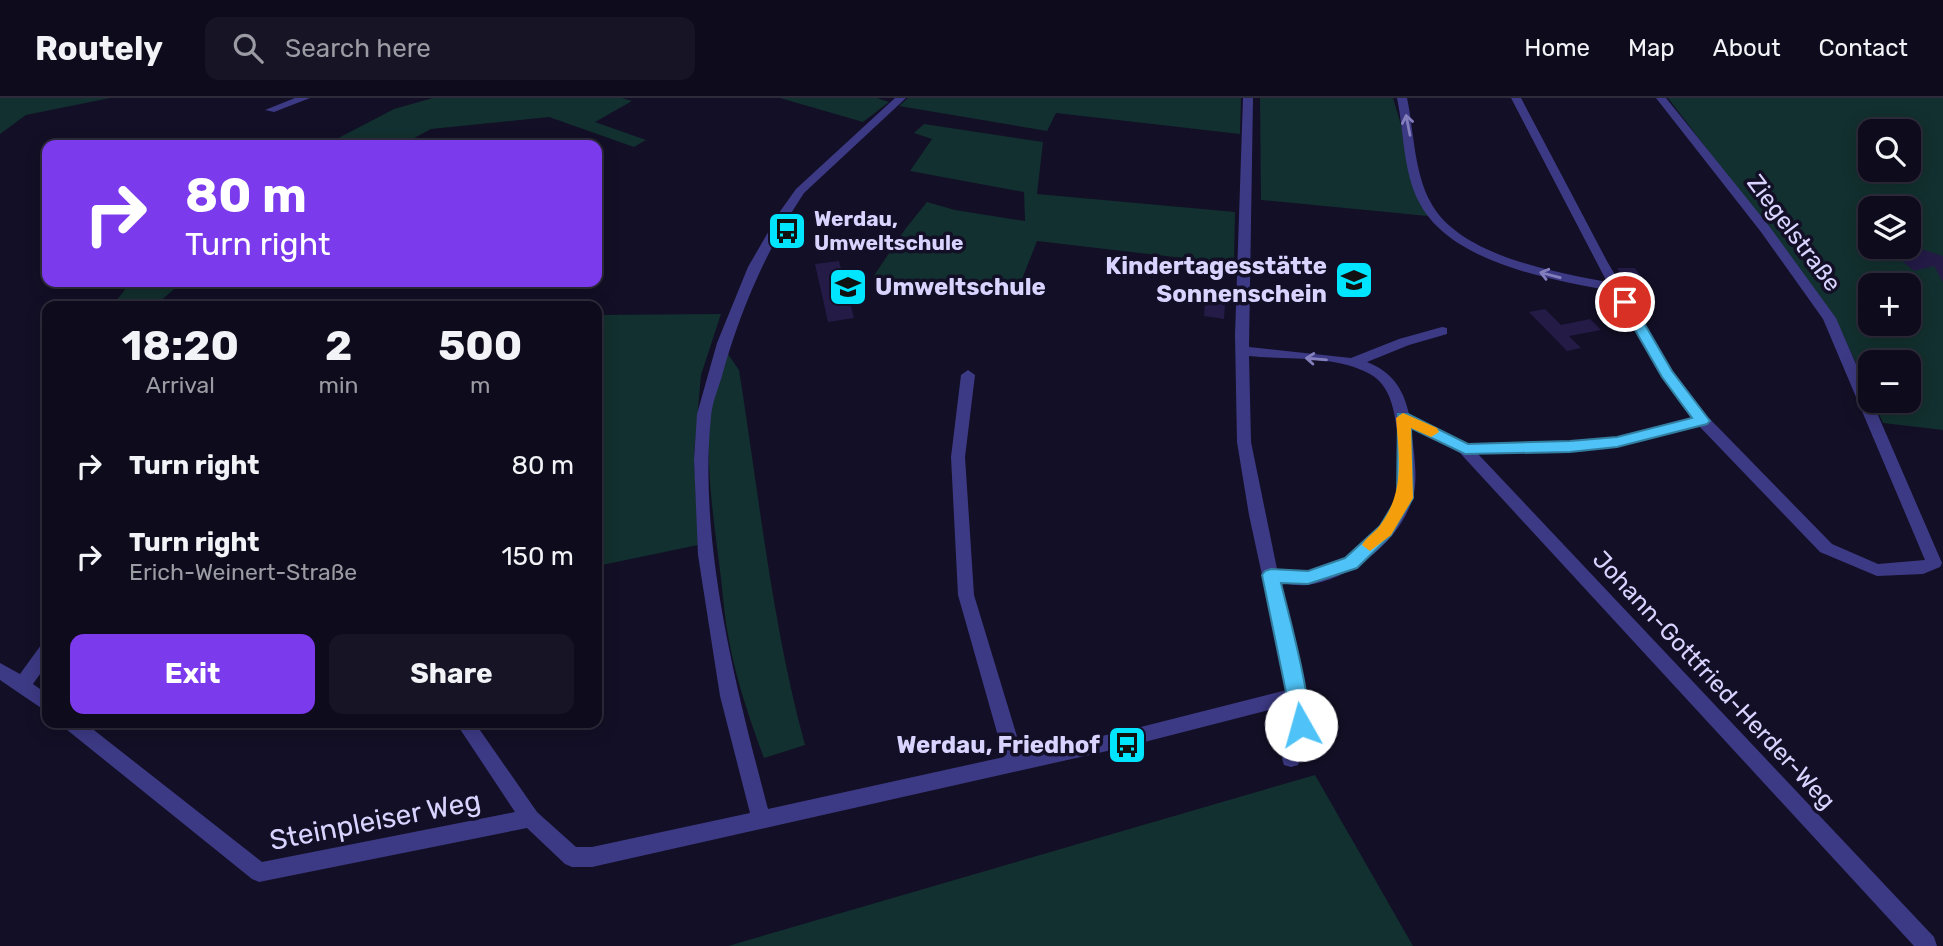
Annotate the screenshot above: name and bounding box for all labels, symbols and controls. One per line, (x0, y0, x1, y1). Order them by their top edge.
search box (205, 17, 695, 80)
text: Routely (35, 29, 163, 68)
icon: search (229, 29, 267, 67)
text: Search here (285, 33, 431, 64)
text: Home (1524, 34, 1590, 62)
text: Map (1628, 34, 1675, 62)
text: About (1713, 34, 1781, 62)
text: Contact (1819, 34, 1908, 62)
one-way arrow (1401, 114, 1414, 137)
map controls (1858, 119, 1921, 413)
button: search (1858, 119, 1921, 182)
text: 80 m (185, 166, 307, 224)
icon: right (70, 168, 161, 259)
street label: Ziegelstraße (1741, 169, 1847, 297)
button: layers (1858, 196, 1921, 259)
place label: Werdau, Umweltschule (814, 206, 963, 255)
bus stop icon: Werdau, Umweltschule (766, 210, 808, 252)
text: Turn right (185, 225, 330, 263)
place label: Kindertagesstätte Sonnenschein (1105, 252, 1327, 308)
school or university icon: Kindertagesstätte Sonnenschein (1333, 259, 1375, 301)
school or university icon: Umweltschule (827, 266, 869, 308)
one-way arrow (1539, 268, 1562, 281)
pin (1595, 272, 1655, 332)
place label: Umweltschule (875, 273, 1046, 301)
button: + (1858, 273, 1921, 336)
icon: arrive (1606, 283, 1644, 321)
text: 18:20 (122, 321, 239, 371)
text: 2 (325, 321, 352, 371)
text: 500 (438, 321, 522, 371)
button: − (1858, 350, 1921, 413)
one-way arrow (1305, 352, 1328, 365)
text: Arrival (146, 371, 215, 399)
text: min (319, 371, 359, 399)
text: m (470, 371, 490, 399)
icon: right (70, 447, 108, 485)
text: Turn right (129, 450, 259, 481)
text: 80 m (511, 450, 574, 481)
text: Turn right (129, 527, 259, 558)
icon: right (70, 538, 108, 576)
text: 150 m (501, 541, 574, 572)
street label: Johann-Gottfried-Herder-Weg (1587, 545, 1841, 815)
text: Erich-Weinert-Straße (129, 558, 357, 586)
button: Exit (70, 634, 315, 714)
button: Share (329, 634, 574, 714)
position arrow (1264, 688, 1338, 762)
bus stop icon: Werdau, Friedhof (1106, 724, 1148, 766)
place label: Werdau, Friedhof (896, 731, 1100, 759)
street label: Steinpleiser Weg (267, 784, 483, 857)

